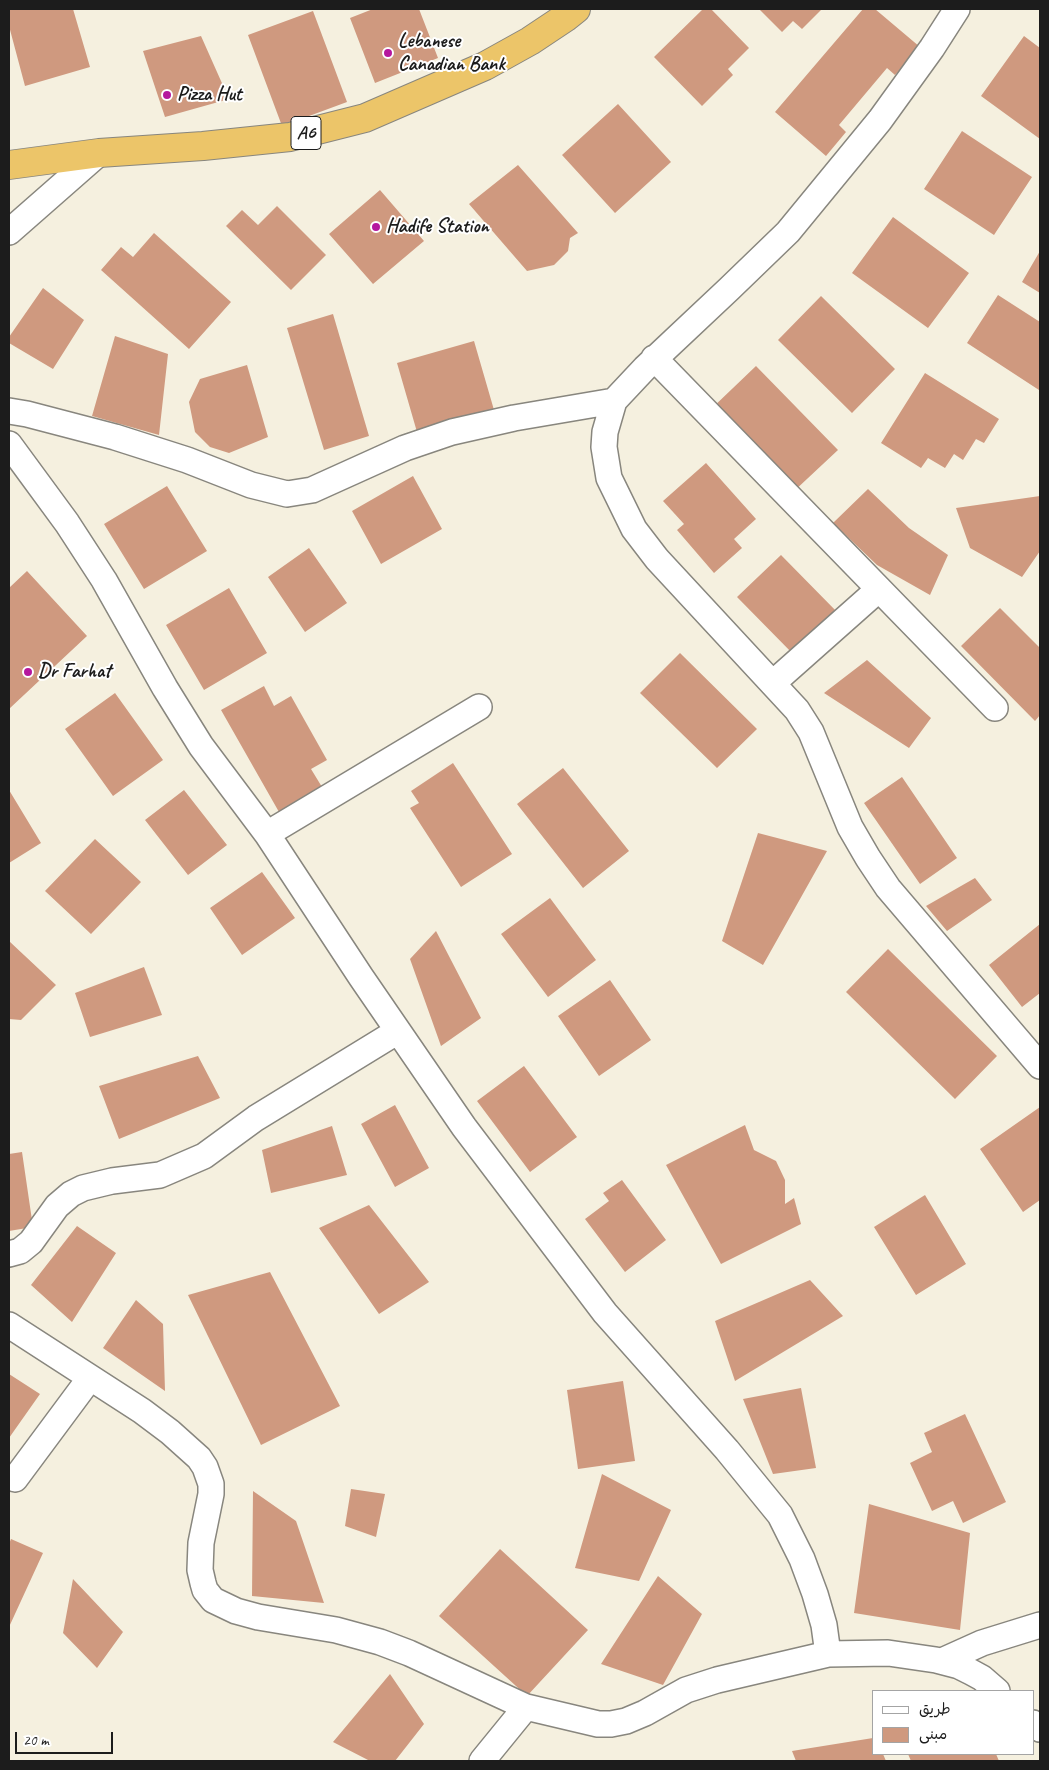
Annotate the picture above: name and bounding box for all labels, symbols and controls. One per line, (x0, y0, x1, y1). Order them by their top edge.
place label: Lebanese Canadian Bank (398, 30, 505, 77)
marker: Lebanese Canadian Bank (382, 47, 394, 59)
place label: Pizza Hut (177, 83, 242, 107)
marker: Pizza Hut (161, 89, 173, 101)
road number: A6 (291, 116, 321, 150)
place label: Hadife Station (386, 215, 489, 239)
marker: Hadife Station (370, 221, 382, 233)
place label: Dr Farhat (38, 660, 111, 684)
marker: Dr Farhat (22, 666, 34, 678)
legend (872, 1690, 1034, 1755)
text: طريق (919, 1700, 951, 1719)
scale bar (18, 1722, 115, 1754)
text: مبنى (919, 1725, 947, 1744)
text: 20 m (23, 1731, 49, 1750)

